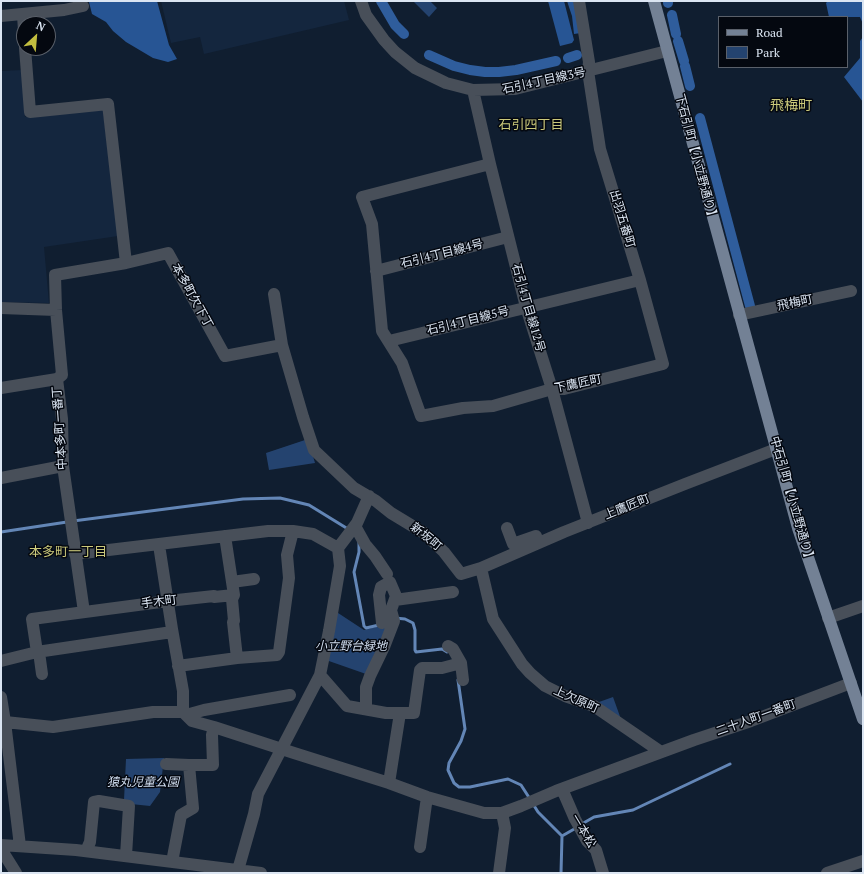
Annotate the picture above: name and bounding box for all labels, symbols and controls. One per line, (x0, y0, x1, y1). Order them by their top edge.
north arrow (16, 16, 56, 56)
legend (718, 16, 848, 68)
text: N (34, 18, 48, 34)
text: Road (756, 25, 783, 40)
text: Park (756, 45, 780, 60)
street label: 石引4丁目線3号 (501, 65, 587, 97)
street label: 下石引町【小立野通り】 (672, 92, 720, 224)
district label: 飛梅町 (770, 98, 812, 114)
district label: 石引四丁目 (499, 117, 563, 133)
street label: 出羽五番町 (606, 188, 638, 250)
street label: 石引4丁目線4号 (399, 237, 485, 271)
street label: 本多町欠下丁 (168, 261, 216, 331)
street label: 石引4丁目線12号 (509, 262, 547, 354)
street label: 飛梅町 (776, 292, 814, 314)
street label: 石引4丁目線5号 (425, 304, 511, 338)
street label: 下鷹匠町 (553, 372, 603, 396)
street label: 中本多町一番丁 (50, 386, 70, 470)
street label: 中石引町【小立野通り】 (767, 435, 817, 565)
street label: 上鷹匠町 (602, 491, 652, 523)
street label: 新坂町 (407, 520, 445, 554)
district label: 本多町一丁目 (29, 544, 107, 560)
street label: 手木町 (140, 593, 178, 611)
park label: 小立野台緑地 (315, 640, 387, 654)
street label: 上欠原町 (551, 684, 601, 716)
street label: 二十人町一番町 (714, 697, 798, 739)
park label: 猿丸児童公園 (107, 776, 179, 790)
street label: 一本松 (568, 812, 598, 850)

